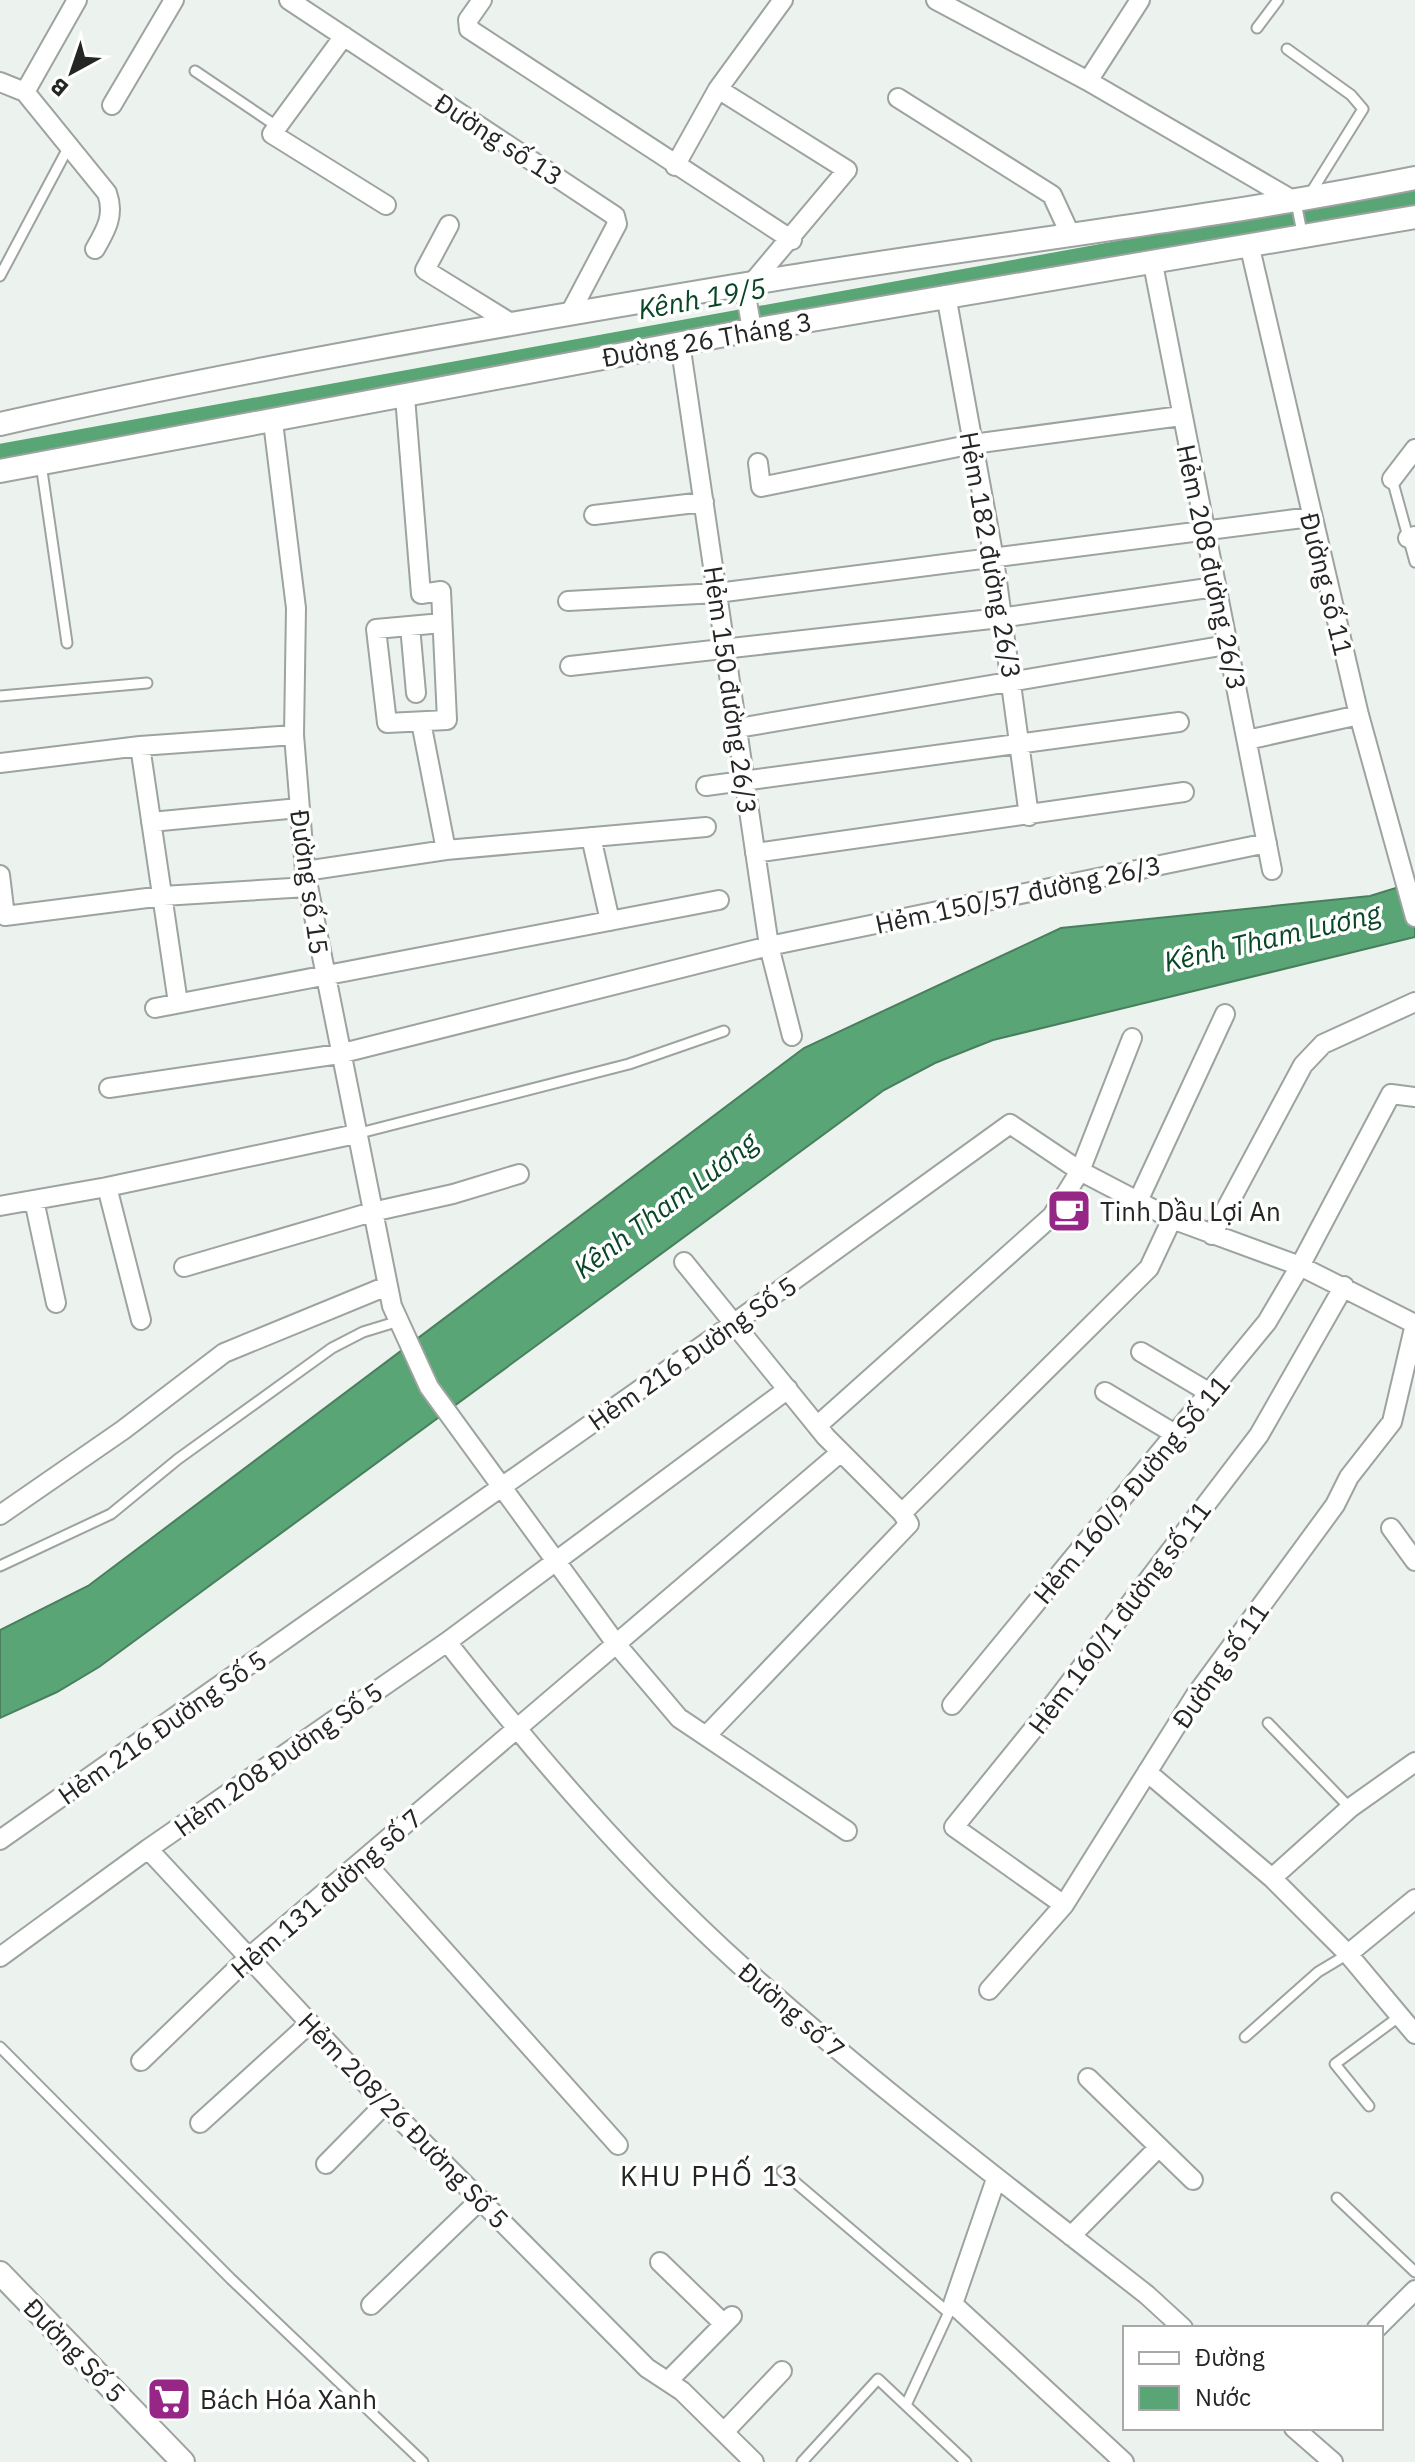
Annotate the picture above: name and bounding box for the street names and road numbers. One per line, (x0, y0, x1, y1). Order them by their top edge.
street label: Đường số 13 (428, 85, 570, 193)
street label: Đường 26 Tháng 3 (599, 304, 815, 374)
street label: Hẻm 182 đường 26/3 (953, 429, 1029, 681)
street label: Hẻm 208 đường 26/3 (1169, 441, 1255, 693)
street label: Đường số 11 (1293, 509, 1361, 659)
street label: Hẻm 150 đường 26/3 (697, 564, 765, 816)
street label: Đường số 15 (283, 807, 337, 957)
street label: Hẻm 150/57 đường 26/3 (872, 847, 1164, 941)
street label: Hẻm 216 Đường Số 5 (581, 1268, 803, 1438)
street label: Hẻm 160/9 Đường Số 11 (1025, 1368, 1237, 1610)
street label: Hẻm 160/1 đường số 11 (1020, 1493, 1218, 1741)
street label: Đường số 11 (1164, 1595, 1276, 1735)
street label: Hẻm 216 Đường Số 5 (51, 1642, 273, 1812)
street label: Hẻm 208 Đường Số 5 (167, 1674, 389, 1844)
street label: Hẻm 131 đường số 7 (223, 1801, 429, 1985)
street label: Đường số 7 (732, 1954, 852, 2066)
street label: Hẻm 208/26 Đường Số 5 (292, 2004, 516, 2236)
street label: Đường Số 5 (17, 2290, 133, 2410)

